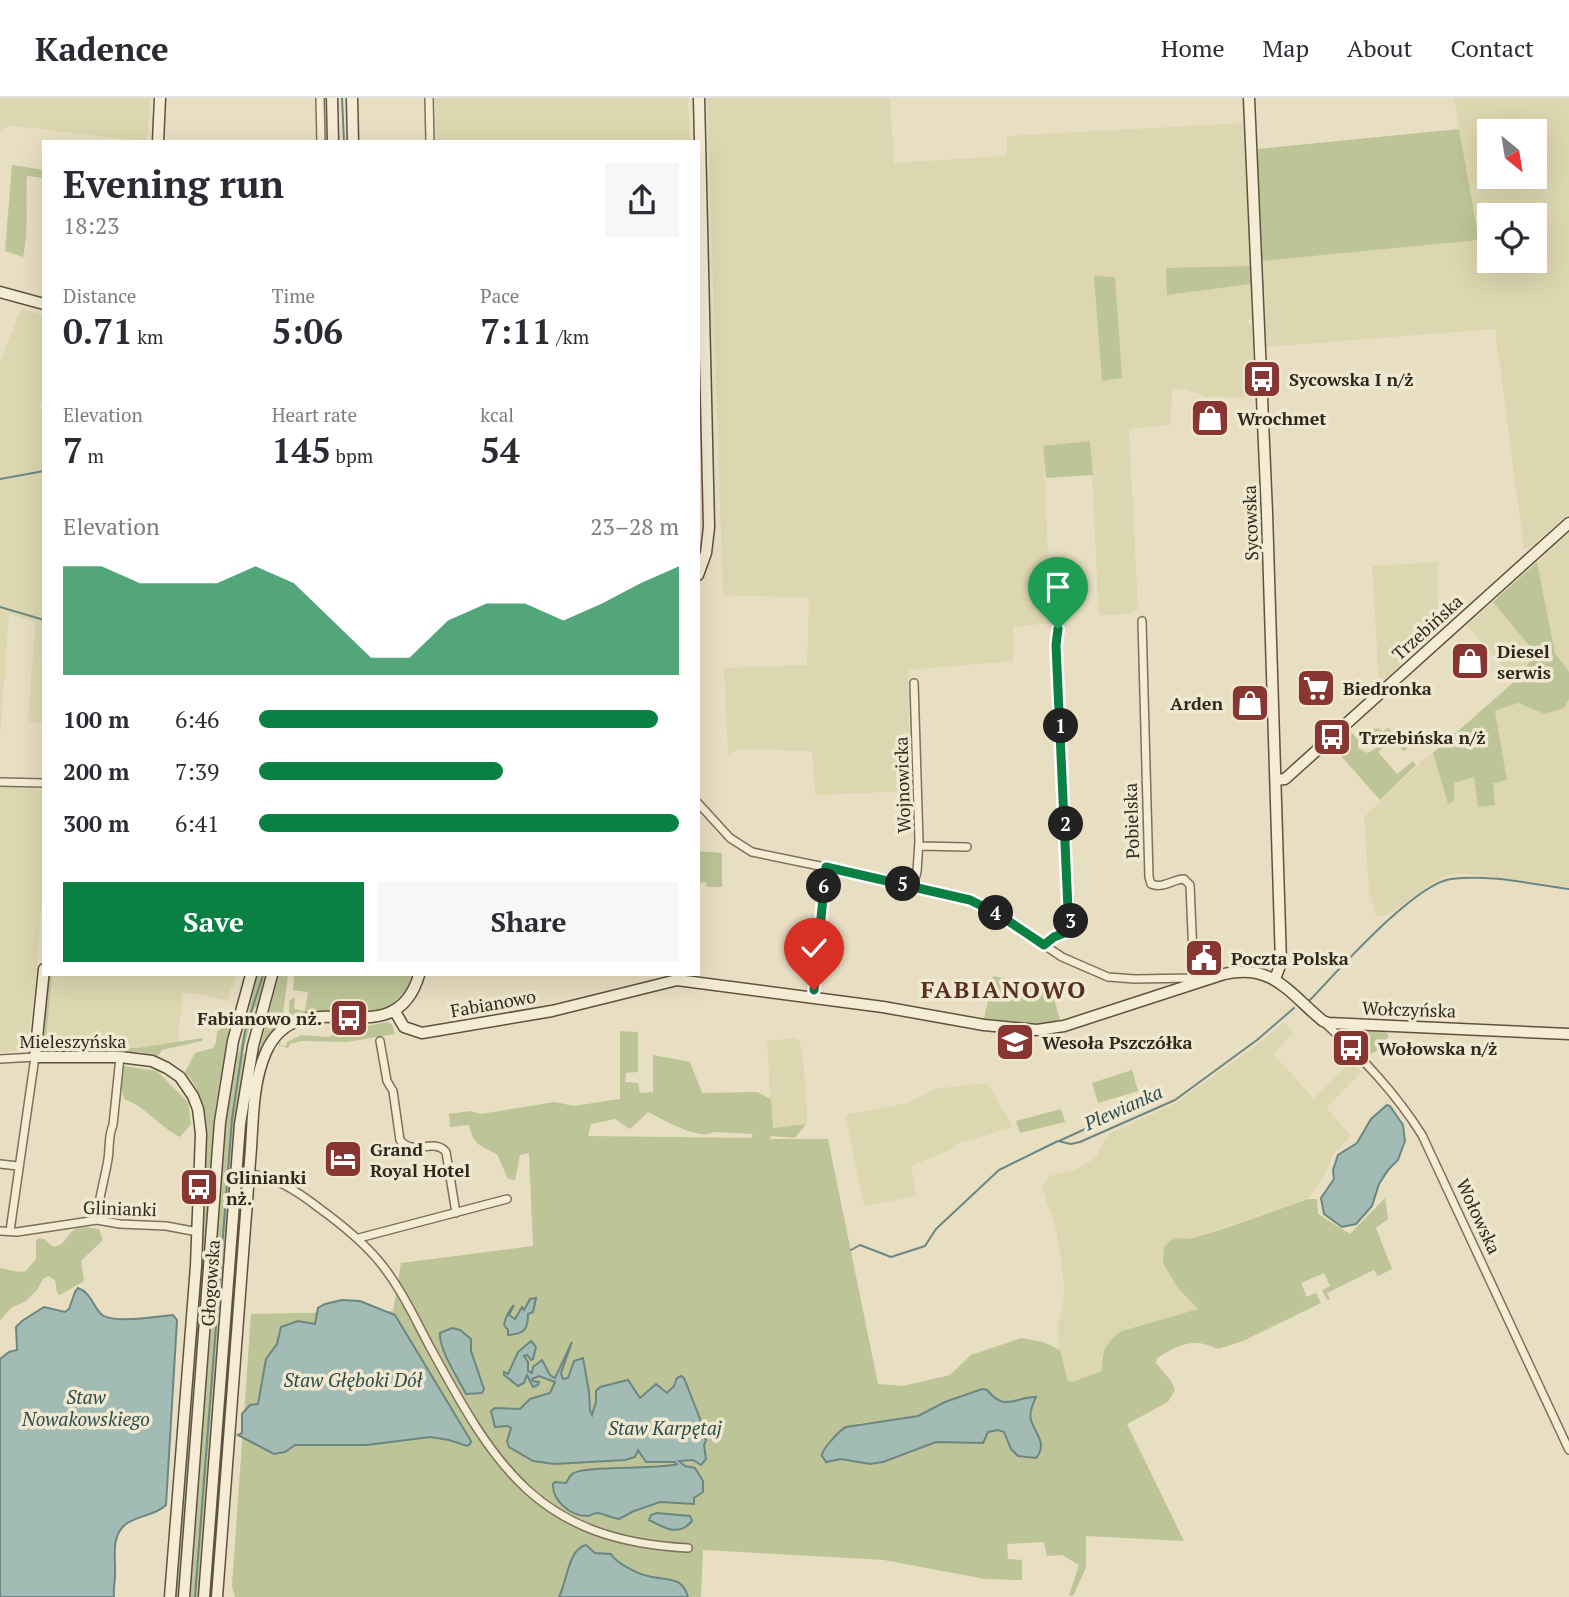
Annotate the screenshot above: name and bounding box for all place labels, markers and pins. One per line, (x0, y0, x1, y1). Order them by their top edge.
bus stop icon: Sycowska I n/ż (1241, 358, 1283, 400)
place label: Sycowska I n/ż (1289, 367, 1413, 391)
shop icon: Wrochmet (1189, 397, 1231, 439)
place label: Wrochmet (1237, 406, 1327, 430)
pin (1028, 557, 1088, 629)
place label: Diesel serwis (1497, 639, 1551, 684)
shop icon: Diesel serwis (1449, 640, 1491, 682)
supermarket icon: Biedronka (1295, 667, 1337, 709)
place label: Biedronka (1343, 676, 1432, 700)
shop icon: Arden (1229, 682, 1271, 724)
place label: Arden (1170, 691, 1223, 715)
pin: 1 (1044, 708, 1078, 744)
bus stop icon: Trzebińska n/ż (1311, 716, 1353, 758)
place label: Trzebińska n/ż (1359, 725, 1486, 749)
pin: 2 (1048, 806, 1084, 842)
pin: 5 (886, 866, 920, 902)
pin: 6 (806, 868, 842, 904)
pin: 4 (978, 896, 1014, 930)
pin: 3 (1054, 904, 1088, 938)
pin (784, 918, 844, 990)
public building icon: Poczta Polska (1183, 937, 1225, 979)
place label: Poczta Polska (1231, 946, 1349, 970)
bus stop icon: Fabianowo nż. (328, 997, 370, 1039)
place label: Fabianowo nż. (197, 1006, 322, 1030)
school or university icon: Wesoła Pszczółka (994, 1021, 1036, 1063)
bus stop icon: Wołowska n/ż (1330, 1027, 1372, 1069)
place label: Wesoła Pszczółka (1042, 1030, 1193, 1054)
place label: Wołowska n/ż (1378, 1036, 1497, 1060)
place label: Grand Royal Hotel (370, 1137, 470, 1182)
hotel icon: Grand Royal Hotel (322, 1138, 364, 1180)
place label: Glinianki nż. (226, 1165, 306, 1210)
bus stop icon: Glinianki nż. (178, 1166, 220, 1208)

